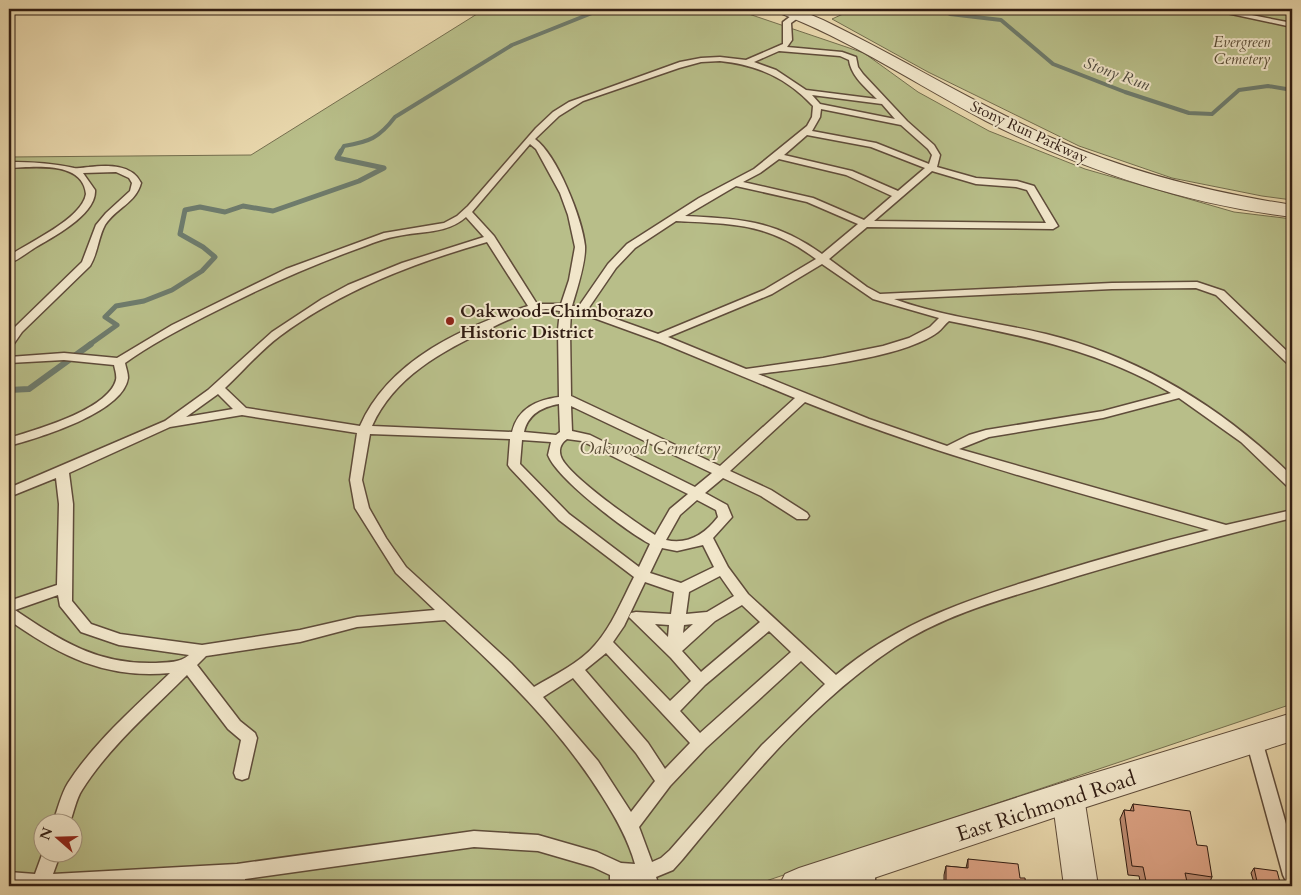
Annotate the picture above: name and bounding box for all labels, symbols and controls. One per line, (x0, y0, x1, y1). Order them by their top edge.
park label: Evergreen Cemetery (1213, 32, 1271, 69)
water label: Stony Run (1081, 52, 1153, 96)
street label: Stony Run Parkway (967, 96, 1091, 168)
place label: Oakwood-Chimborazo Historic District (460, 299, 654, 345)
marker: Oakwood-Chimborazo Historic District (444, 315, 456, 327)
park label: Oakwood Cemetery (579, 436, 721, 461)
street label: East Richmond Road (953, 764, 1140, 849)
north arrow (32, 812, 82, 862)
text: N (35, 825, 57, 843)

